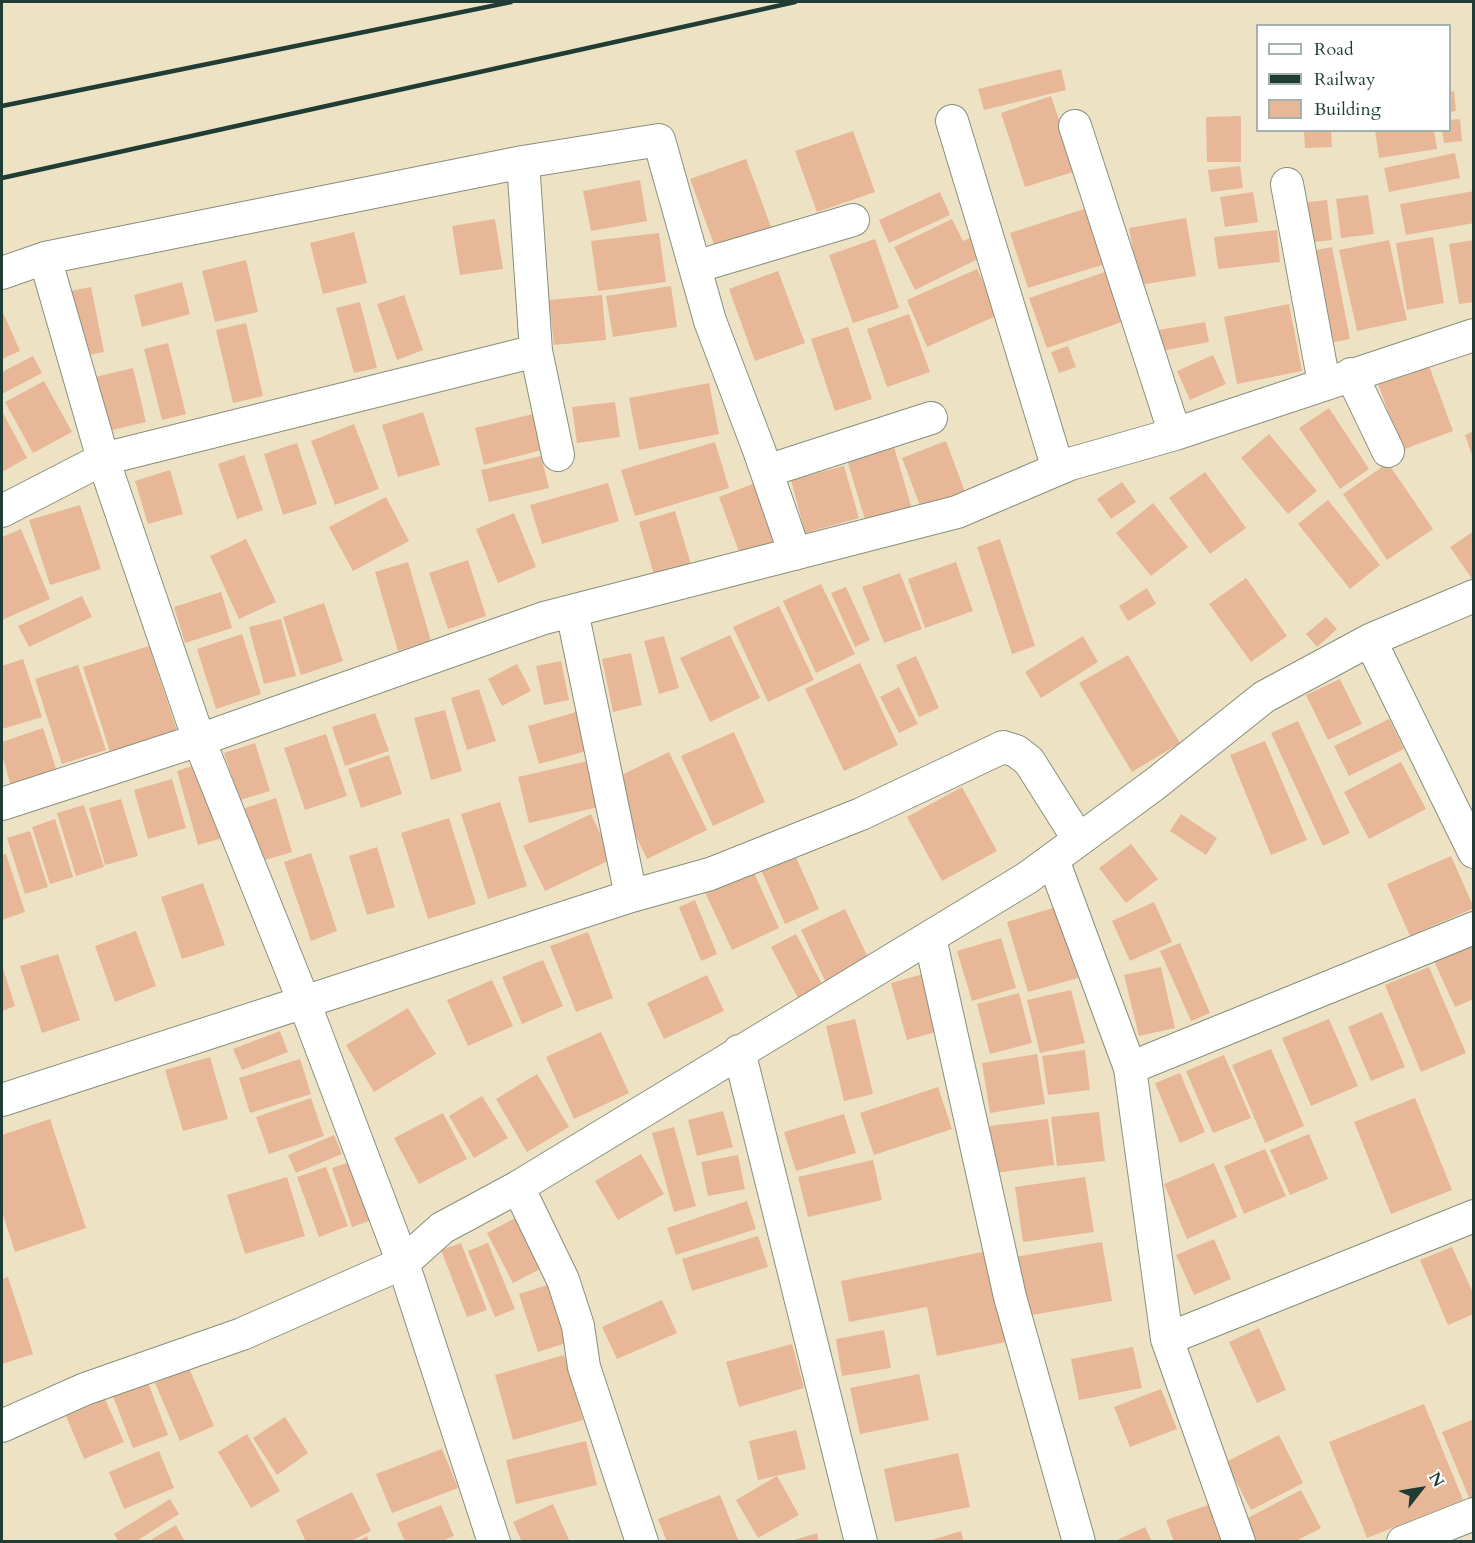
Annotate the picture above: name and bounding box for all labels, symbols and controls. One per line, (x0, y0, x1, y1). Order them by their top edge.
legend (1256, 24, 1451, 132)
text: Road (1314, 37, 1354, 62)
text: Railway (1314, 67, 1376, 92)
text: Building (1314, 97, 1381, 122)
north arrow (1391, 1459, 1451, 1519)
text: N (1423, 1468, 1449, 1491)

